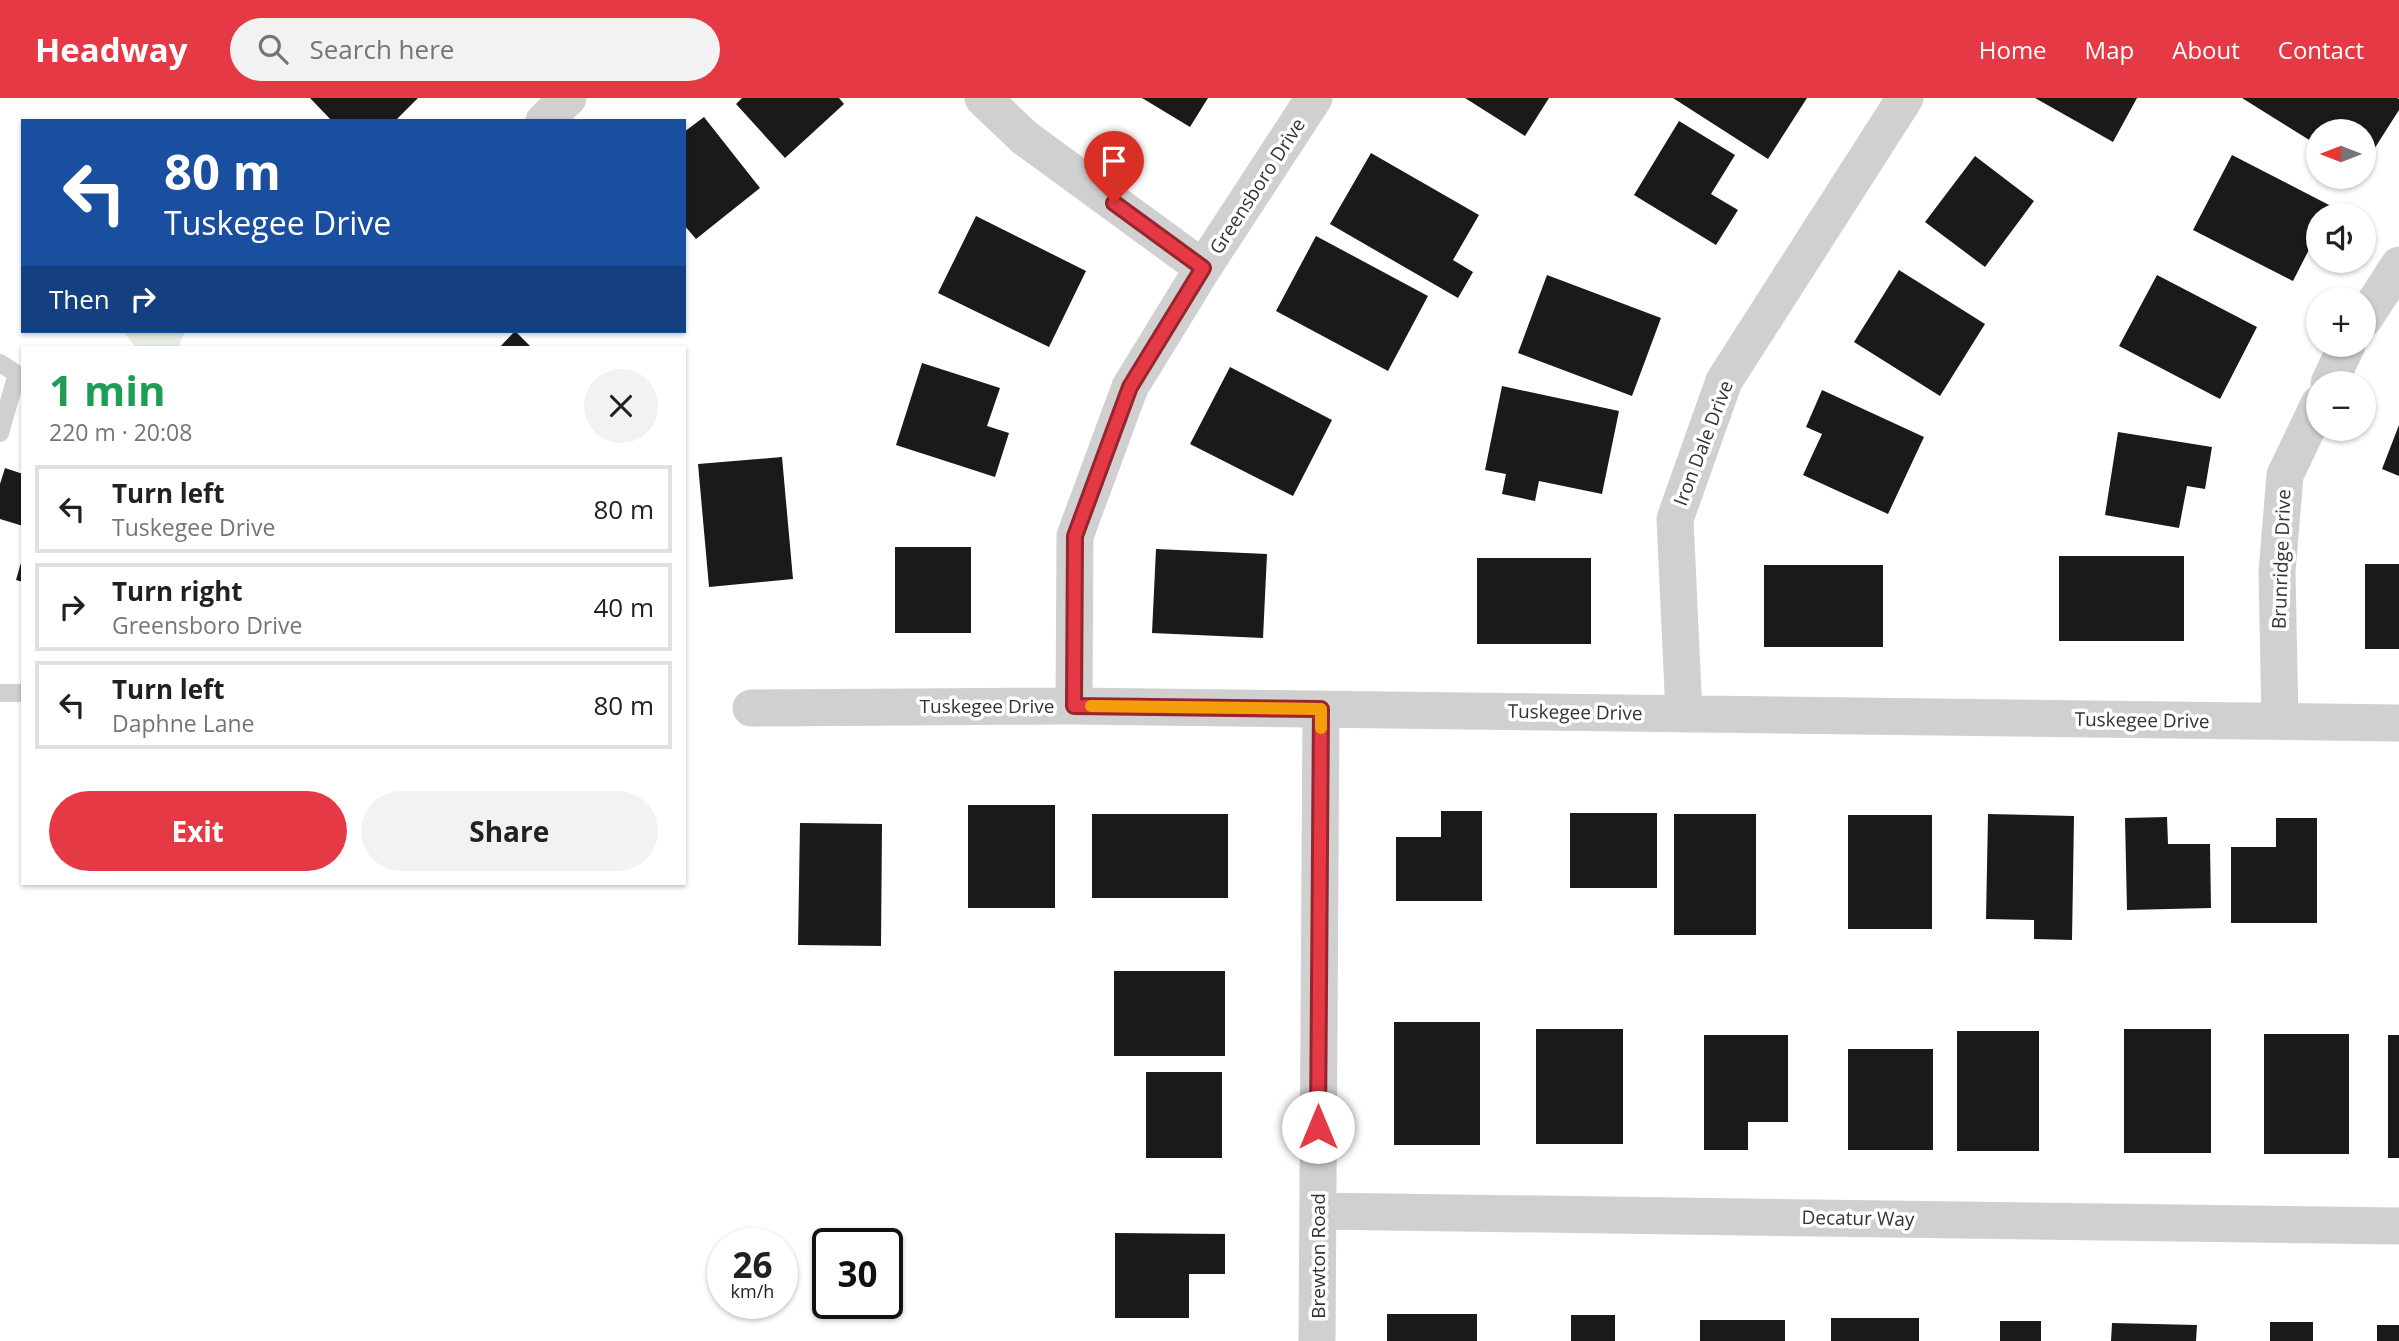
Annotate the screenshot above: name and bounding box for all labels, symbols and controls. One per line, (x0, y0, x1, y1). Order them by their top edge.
search box (230, 18, 720, 81)
text: Headway (35, 27, 188, 72)
icon: search (254, 30, 292, 68)
text: Search here (310, 31, 454, 67)
text: Home (1979, 33, 2047, 66)
text: Map (2085, 33, 2134, 66)
text: About (2172, 33, 2240, 66)
text: Contact (2278, 33, 2364, 66)
street label: Greensboro Drive (1203, 113, 1311, 259)
north arrow (2306, 119, 2376, 189)
map controls (2306, 119, 2376, 441)
pin (1084, 131, 1144, 203)
text: 80 m (164, 138, 281, 204)
icon: arrive (1095, 142, 1133, 180)
icon: left (49, 147, 140, 238)
text: Tuskegee Drive (164, 201, 391, 244)
button: sound (2306, 203, 2376, 273)
icon: right (124, 280, 162, 318)
text: Then (49, 281, 110, 317)
button: + (2306, 287, 2376, 357)
text: 1 min (49, 361, 166, 418)
button: close (584, 369, 658, 443)
button: − (2306, 371, 2376, 441)
street label: Iron Dale Drive (1667, 377, 1739, 509)
text: 220 m · 20:08 (49, 416, 192, 448)
text: Turn left (112, 475, 224, 511)
street label: Brunridge Drive (2266, 489, 2296, 629)
icon: left (53, 490, 91, 528)
text: 80 m (593, 491, 654, 527)
text: Tuskegee Drive (112, 511, 275, 543)
text: Turn right (112, 573, 243, 609)
icon: right (53, 588, 91, 626)
text: 40 m (593, 589, 654, 625)
text: Greensboro Drive (112, 609, 302, 641)
text: Turn left (112, 671, 224, 707)
icon: left (53, 686, 91, 724)
text: 80 m (593, 687, 654, 723)
street label: Tuskegee Drive (920, 693, 1054, 719)
street label: Tuskegee Drive (1507, 698, 1643, 726)
street label: Tuskegee Drive (2074, 706, 2210, 734)
text: Daphne Lane (112, 707, 254, 739)
button: Exit (49, 791, 347, 871)
button: Share (361, 791, 658, 871)
position arrow (1281, 1090, 1355, 1164)
street label: Brewton Road (1305, 1193, 1331, 1319)
street label: Decatur Way (1801, 1204, 1915, 1232)
speed limit sign: 30 (812, 1228, 903, 1319)
text: 26 (732, 1241, 773, 1288)
text: km/h (731, 1279, 774, 1303)

